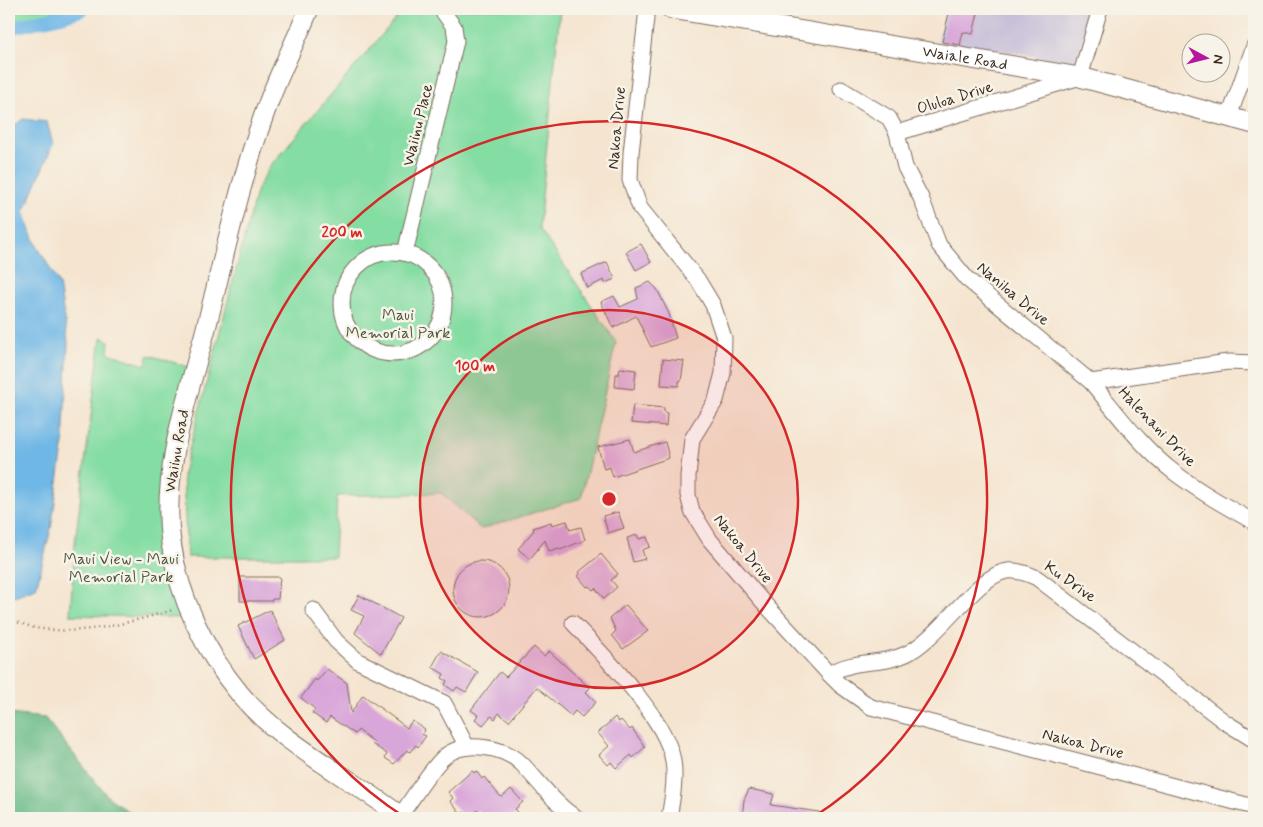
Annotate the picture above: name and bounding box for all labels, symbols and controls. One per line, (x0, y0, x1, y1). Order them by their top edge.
north arrow (1180, 32, 1230, 82)
street label: Waiale Road (921, 40, 1009, 75)
text: N (1208, 54, 1227, 65)
street label: Oluloa Drive (914, 76, 996, 120)
street label: Waiinu Place (398, 81, 438, 168)
street label: Nakoa Drive (603, 86, 631, 170)
text: 200 m (322, 223, 363, 243)
street label: Naniloa Drive (972, 257, 1054, 331)
park label: Maui Memorial Park (346, 305, 450, 344)
text: 100 m (455, 357, 495, 377)
street label: Halenani Drive (1113, 382, 1201, 472)
street label: Waiinu Road (159, 408, 195, 494)
centre of rings (600, 490, 618, 508)
street label: Nakoa Drive (709, 510, 777, 588)
park label: Maui View - Maui Memorial Park (63, 549, 179, 588)
street label: Ku Drive (1040, 556, 1101, 608)
street label: Nakoa Drive (1040, 724, 1126, 764)

